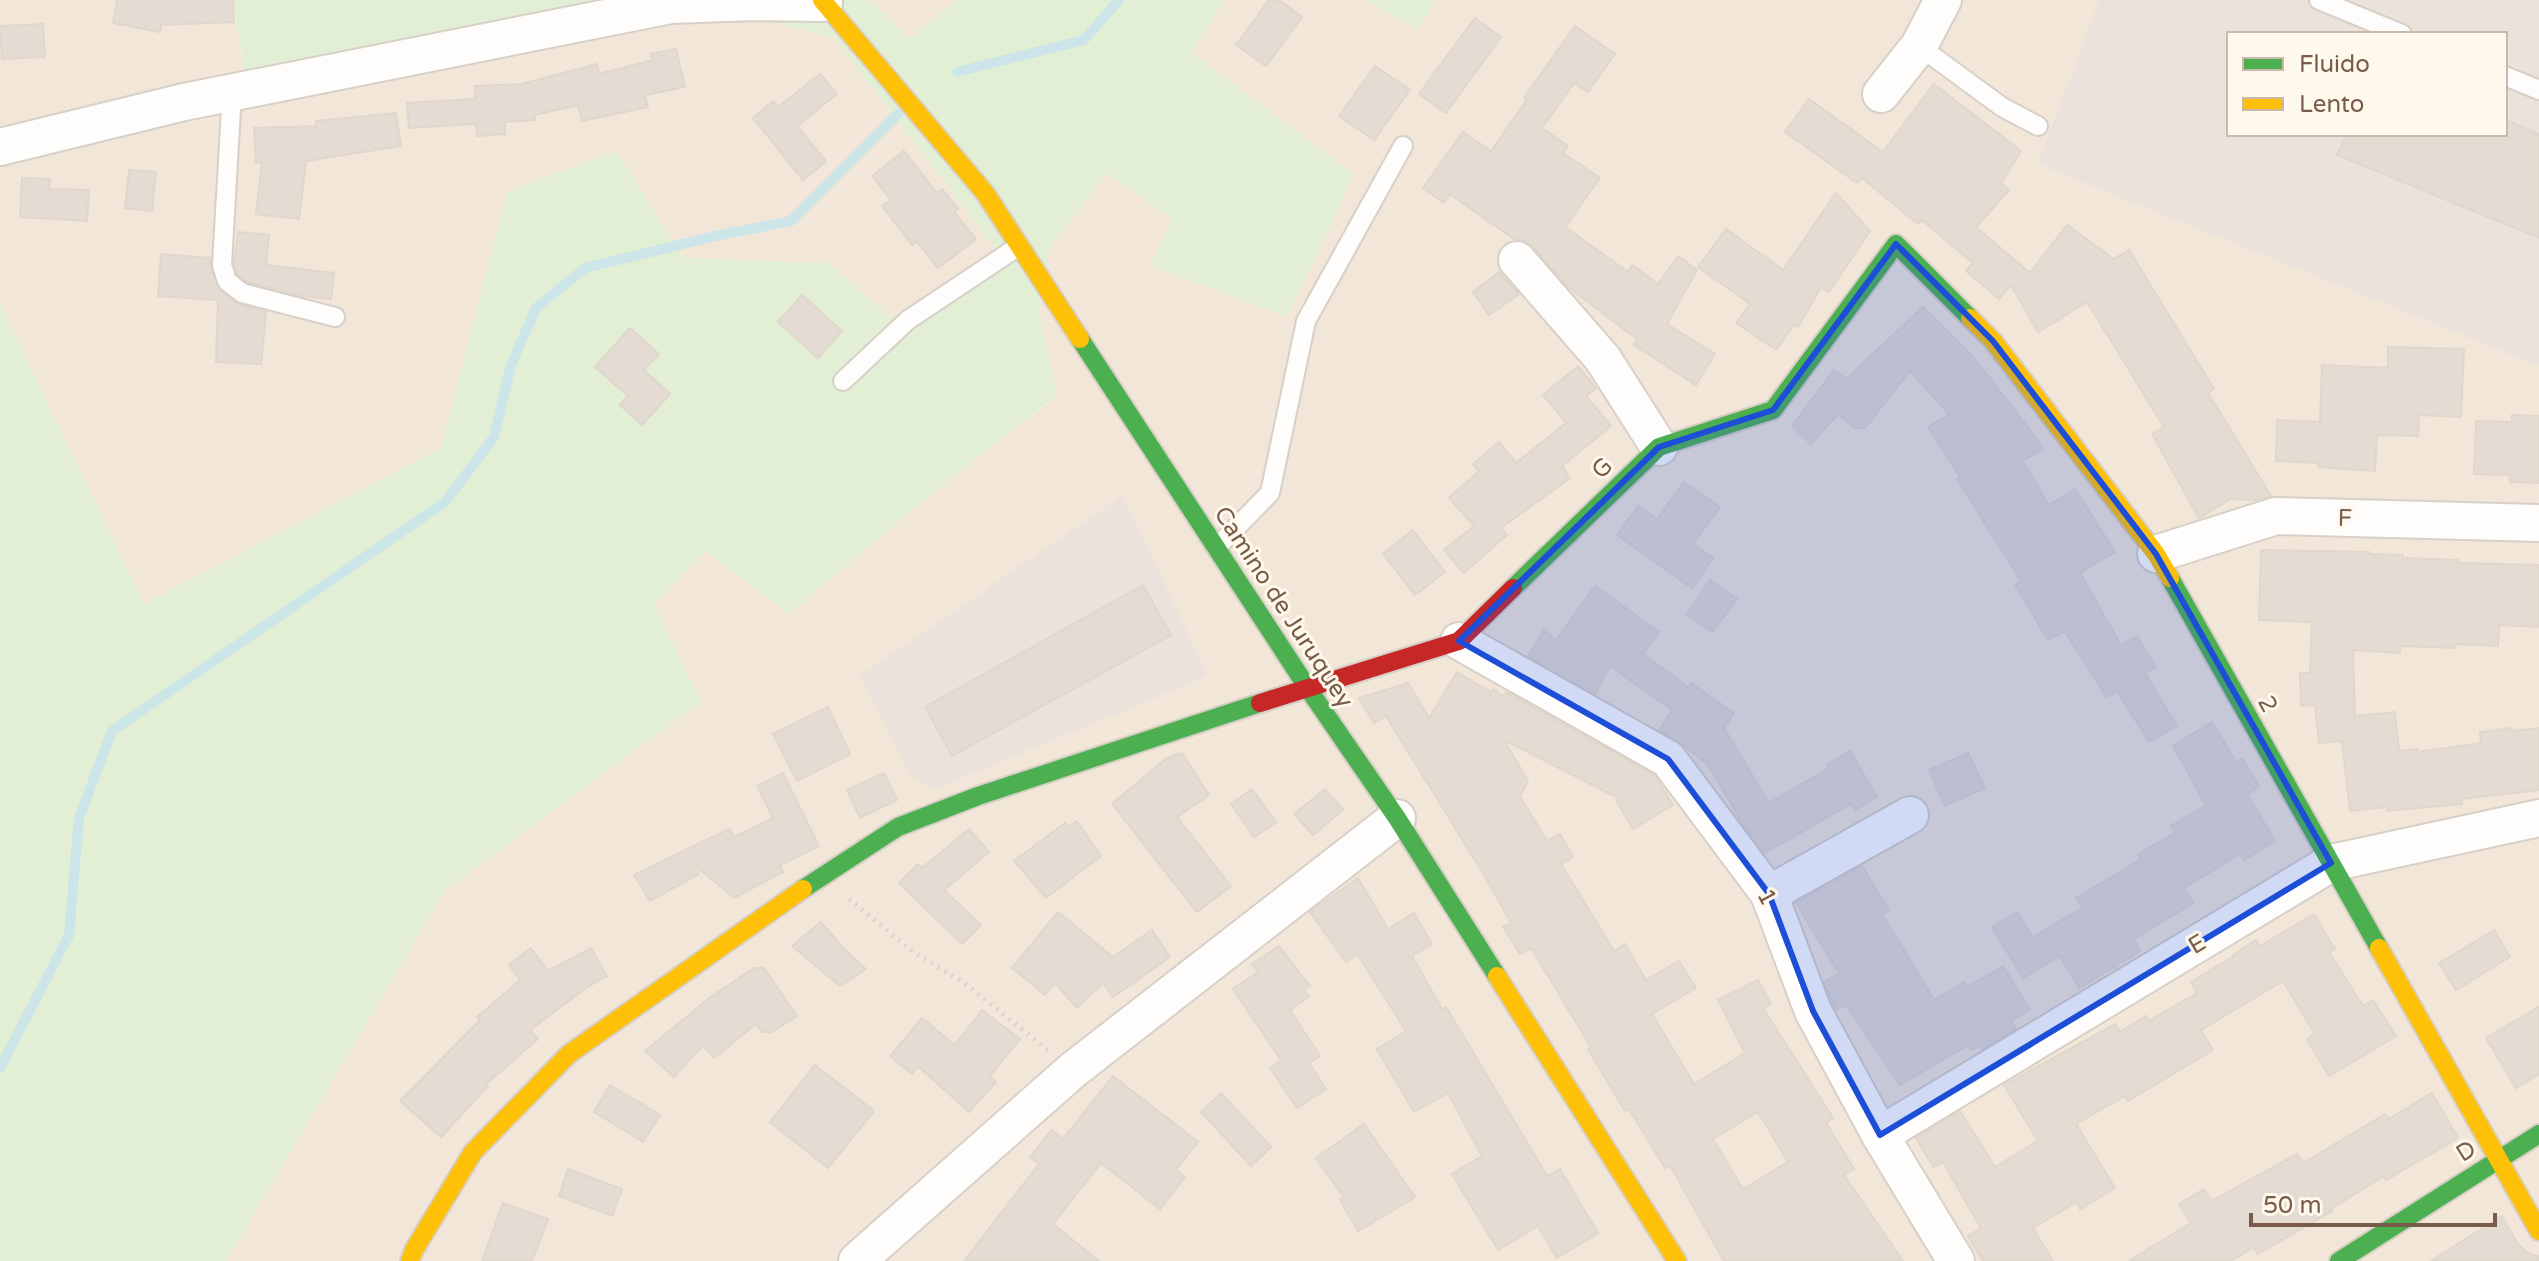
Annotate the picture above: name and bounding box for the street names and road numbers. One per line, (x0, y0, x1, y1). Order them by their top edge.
street label: G (1586, 452, 1619, 485)
street label: Camino de Juruquey (1208, 501, 1360, 714)
street label: F (2337, 504, 2353, 533)
street label: 2 (2251, 691, 2284, 718)
street label: 1 (1750, 884, 1783, 911)
street label: E (2183, 928, 2211, 961)
street label: D (2451, 1134, 2482, 1168)

